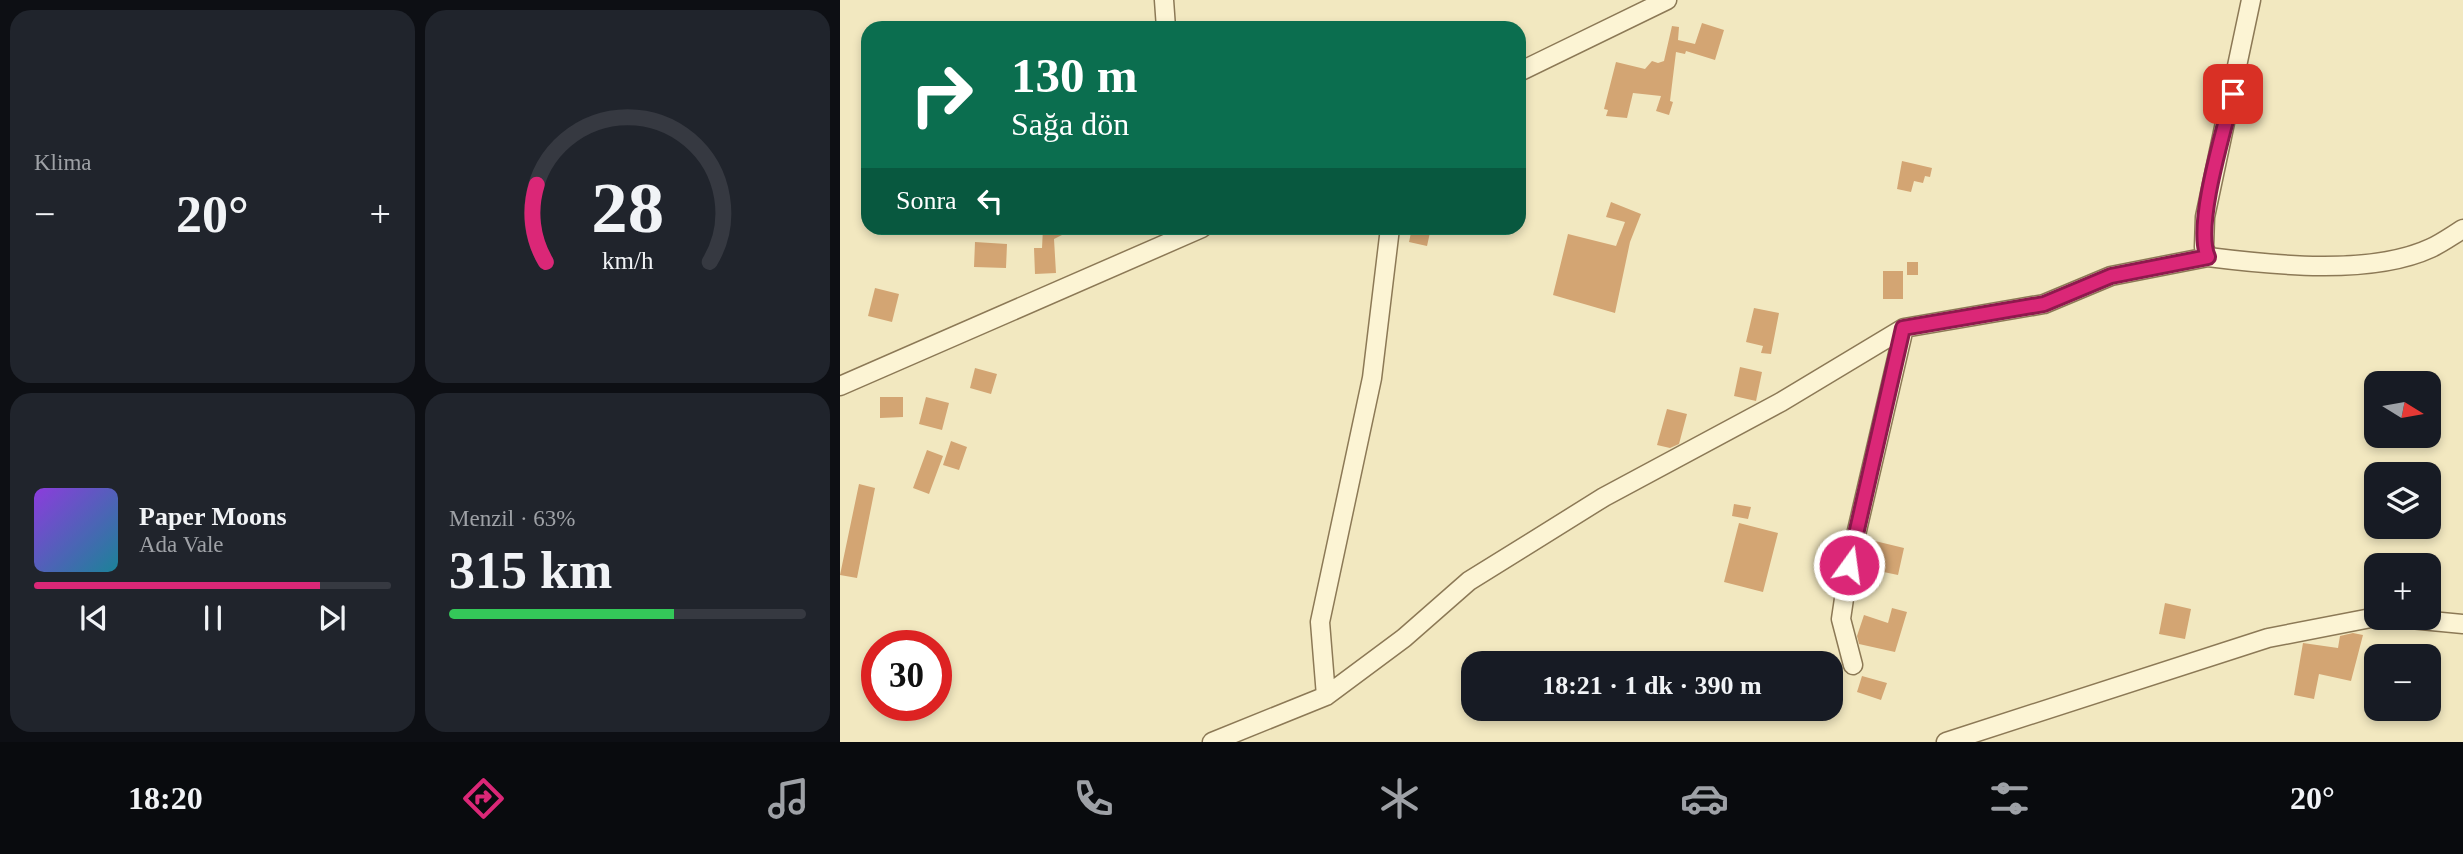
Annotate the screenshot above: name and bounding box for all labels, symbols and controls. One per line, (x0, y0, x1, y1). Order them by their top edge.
text: 130 m (1011, 48, 1138, 103)
icon: right (896, 49, 987, 140)
pin (2203, 64, 2263, 124)
icon: arrive (2214, 75, 2252, 113)
text: Sağa dön (1011, 106, 1129, 142)
text: Klima (34, 150, 92, 175)
text: 28 (591, 168, 664, 249)
icon: left (971, 182, 1009, 220)
text: 20° (176, 186, 249, 243)
text: Sonra (896, 186, 957, 215)
text: − (34, 193, 55, 235)
text: + (370, 193, 391, 235)
text: km/h (602, 247, 654, 274)
north arrow (2364, 371, 2441, 448)
map controls (2364, 371, 2441, 721)
button: layers (2364, 462, 2441, 539)
text: Paper Moons (139, 502, 287, 531)
text: Menzil · 63% (449, 506, 575, 531)
position arrow (1812, 528, 1886, 602)
text: Ada Vale (139, 532, 224, 557)
text: 315 km (449, 542, 612, 599)
button: + (2364, 553, 2441, 630)
icon: previous (75, 599, 113, 637)
icon: pause (194, 599, 232, 637)
icon: next (313, 599, 351, 637)
speed limit sign: 30 (861, 630, 952, 721)
button: − (2364, 644, 2441, 721)
text: 18:21 · 1 dk · 390 m (1542, 671, 1762, 700)
icon: directions (459, 774, 508, 823)
icon: music (764, 774, 813, 823)
icon: phone (1069, 774, 1118, 823)
icon: climate (1375, 774, 1424, 823)
icon: car (1680, 774, 1729, 823)
icon: filters (1985, 774, 2034, 823)
text: 18:20 (128, 780, 203, 816)
text: 20° (2290, 780, 2335, 816)

